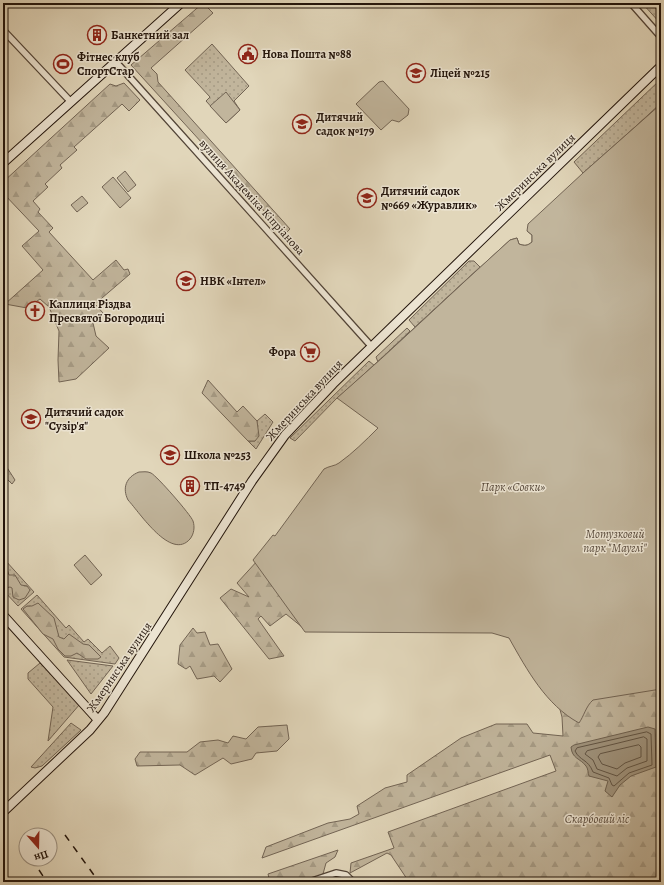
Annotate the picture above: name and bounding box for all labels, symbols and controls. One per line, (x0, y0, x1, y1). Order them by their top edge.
building icon: Банкетний зал (86, 24, 108, 46)
place label: Банкетний зал (111, 27, 189, 43)
public building icon: Нова Пошта №88 (237, 43, 259, 65)
place label: Нова Пошта №88 (262, 46, 352, 62)
place label: Фітнес клуб СпортСтар (77, 49, 140, 79)
sports icon: Фітнес клуб СпортСтар (52, 53, 74, 75)
school or university icon: Ліцей №215 (405, 62, 427, 84)
place label: Ліцей №215 (430, 65, 490, 81)
place label: Дитячий садок №179 (316, 109, 375, 139)
school or university icon: Дитячий садок №179 (291, 113, 313, 135)
street label: Жмеринська вулиця (491, 129, 579, 214)
street label: вулиця Академіка Кіпріанова (195, 135, 309, 259)
place label: Дитячий садок №669 «Журавлик» (381, 183, 478, 213)
school or university icon: Дитячий садок №669 «Журавлик» (356, 187, 378, 209)
school or university icon: НВК «Інтел» (175, 270, 197, 292)
place label: НВК «Інтел» (200, 273, 267, 289)
place label: Каплиця Різдва Пресвятої Богородиці (49, 296, 165, 326)
church icon: Каплиця Різдва Пресвятої Богородиці (24, 300, 46, 322)
supermarket icon: Фора (299, 341, 321, 363)
place label: Фора (269, 344, 296, 360)
street label: Жмеринська вулиця (262, 356, 346, 444)
place label: Дитячий садок "Сузір'я" (45, 404, 124, 434)
school or university icon: Дитячий садок "Сузір'я" (20, 408, 42, 430)
school or university icon: Школа №253 (159, 444, 181, 466)
place label: Школа №253 (184, 447, 251, 463)
building icon: ТП-4749 (179, 475, 201, 497)
place label: ТП-4749 (204, 478, 246, 494)
park label: Парк «Совки» (481, 479, 545, 495)
park label: Мотузковий парк "Мауглі" (583, 526, 647, 556)
street label: Жмеринська вулиця (83, 619, 155, 715)
park label: Скарбовий ліс (565, 811, 630, 827)
north arrow (18, 827, 58, 867)
text: Пн (31, 846, 51, 866)

